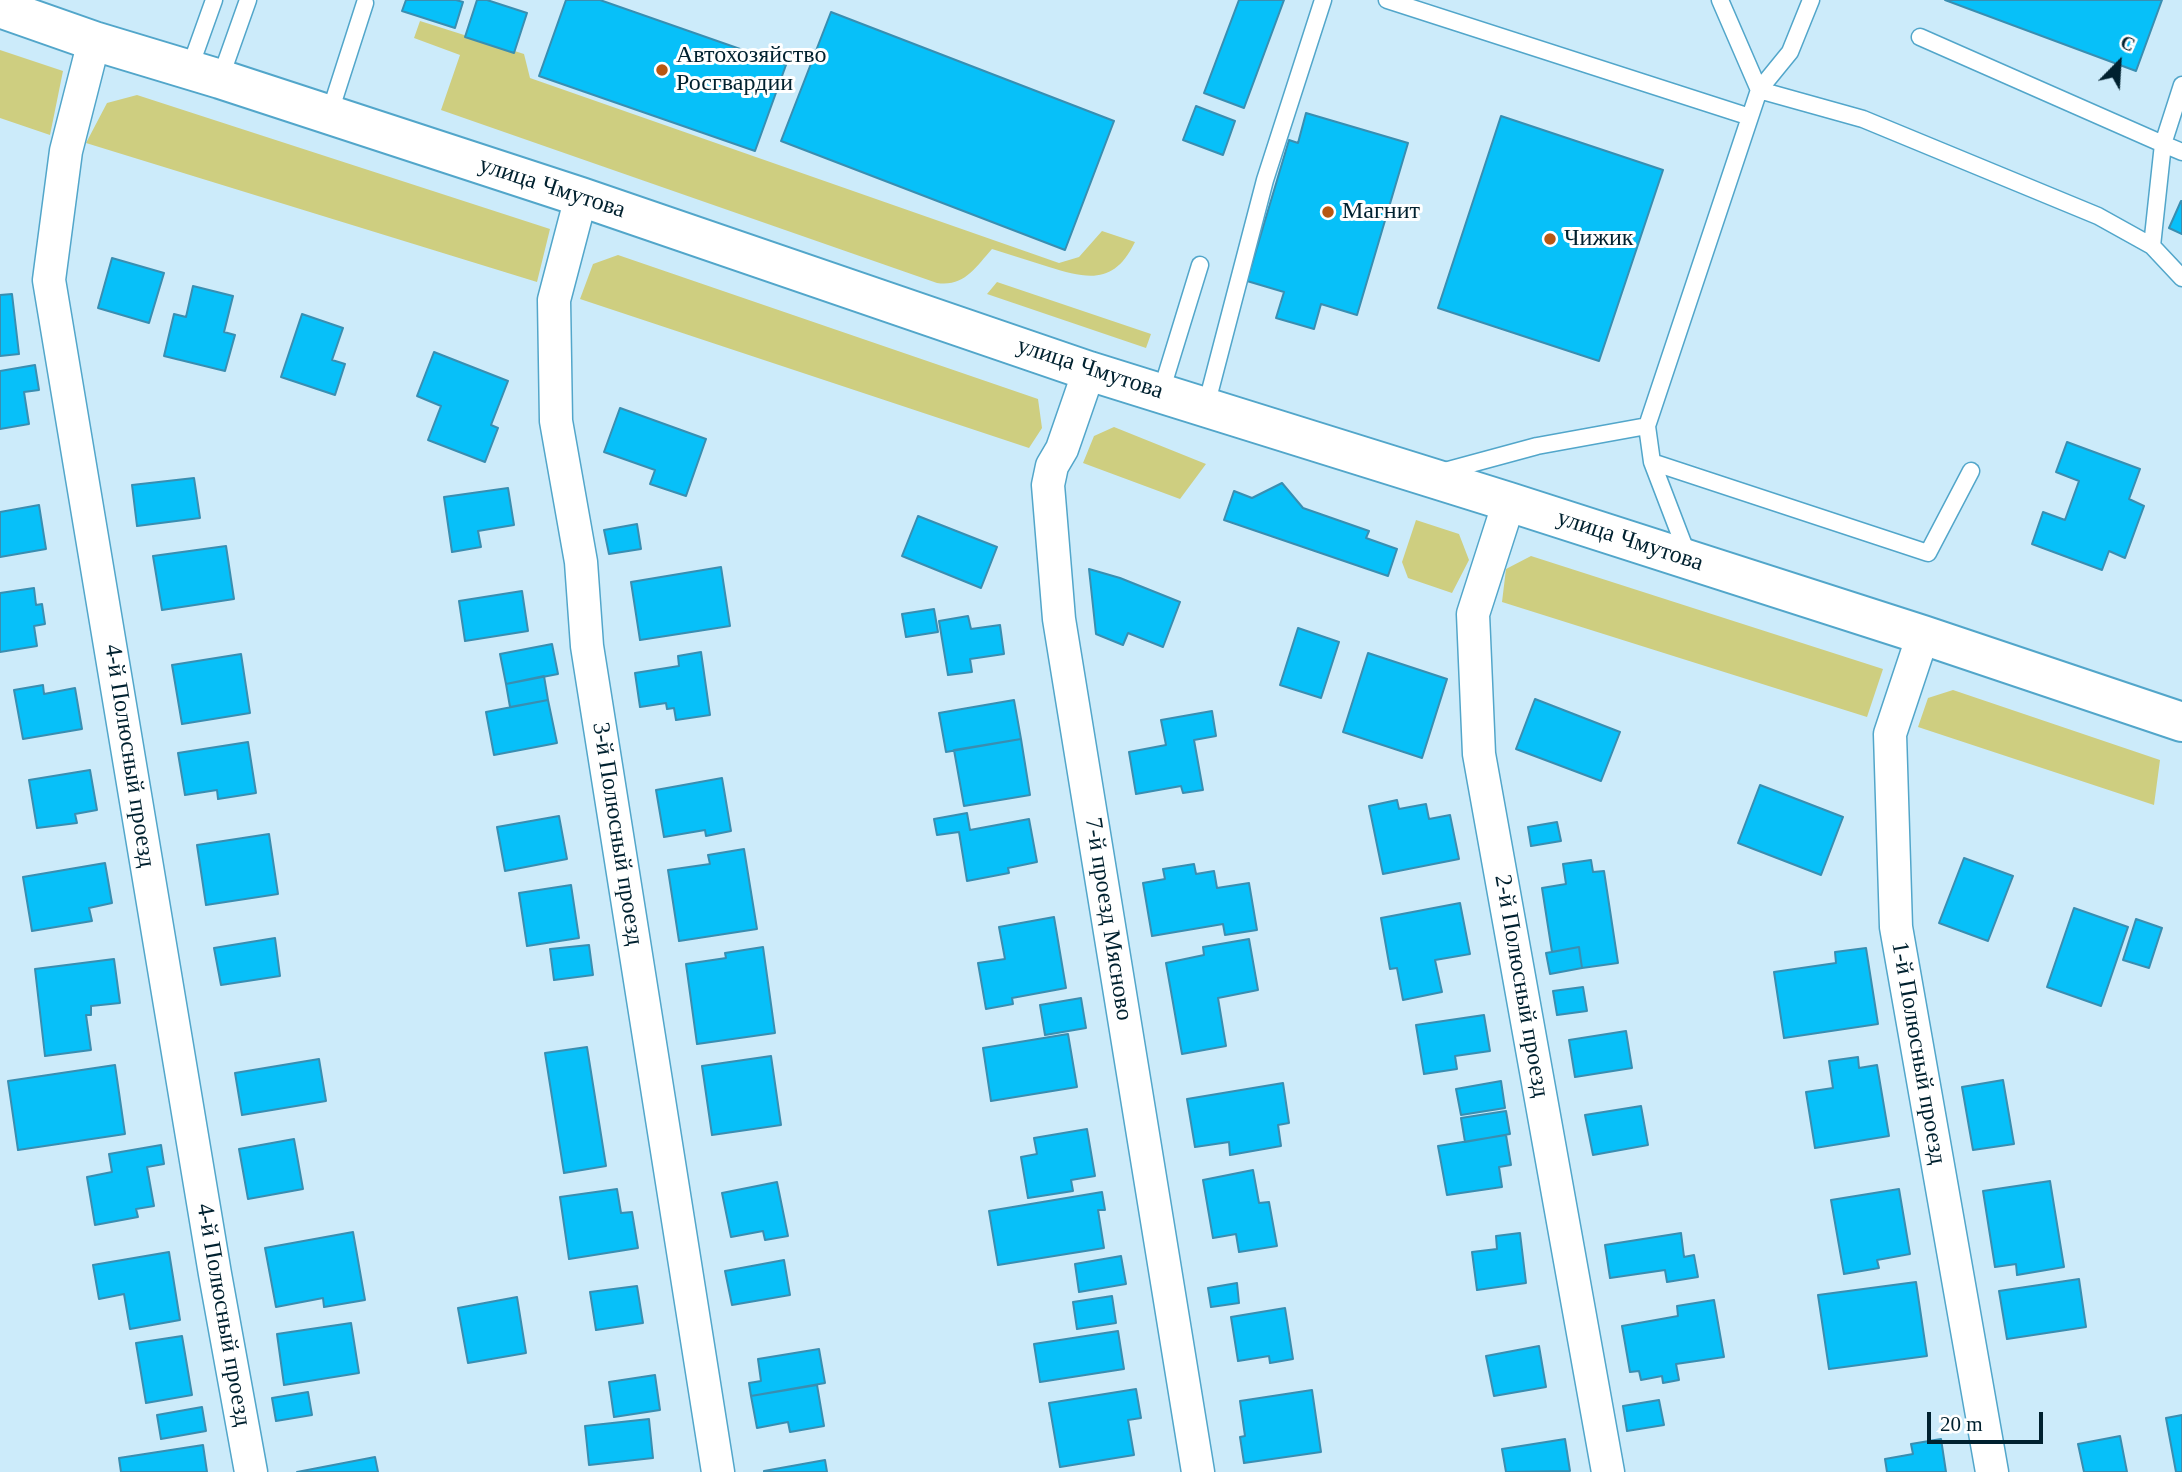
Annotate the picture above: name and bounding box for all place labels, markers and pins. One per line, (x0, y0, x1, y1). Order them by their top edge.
place label: Автохозяйство Росгвардии (676, 42, 826, 98)
marker: Автохозяйство Росгвардии (654, 62, 670, 78)
place label: Магнит (1342, 198, 1420, 226)
marker: Магнит (1320, 204, 1336, 220)
place label: Чижик (1564, 225, 1634, 253)
marker: Чижик (1542, 231, 1558, 247)

